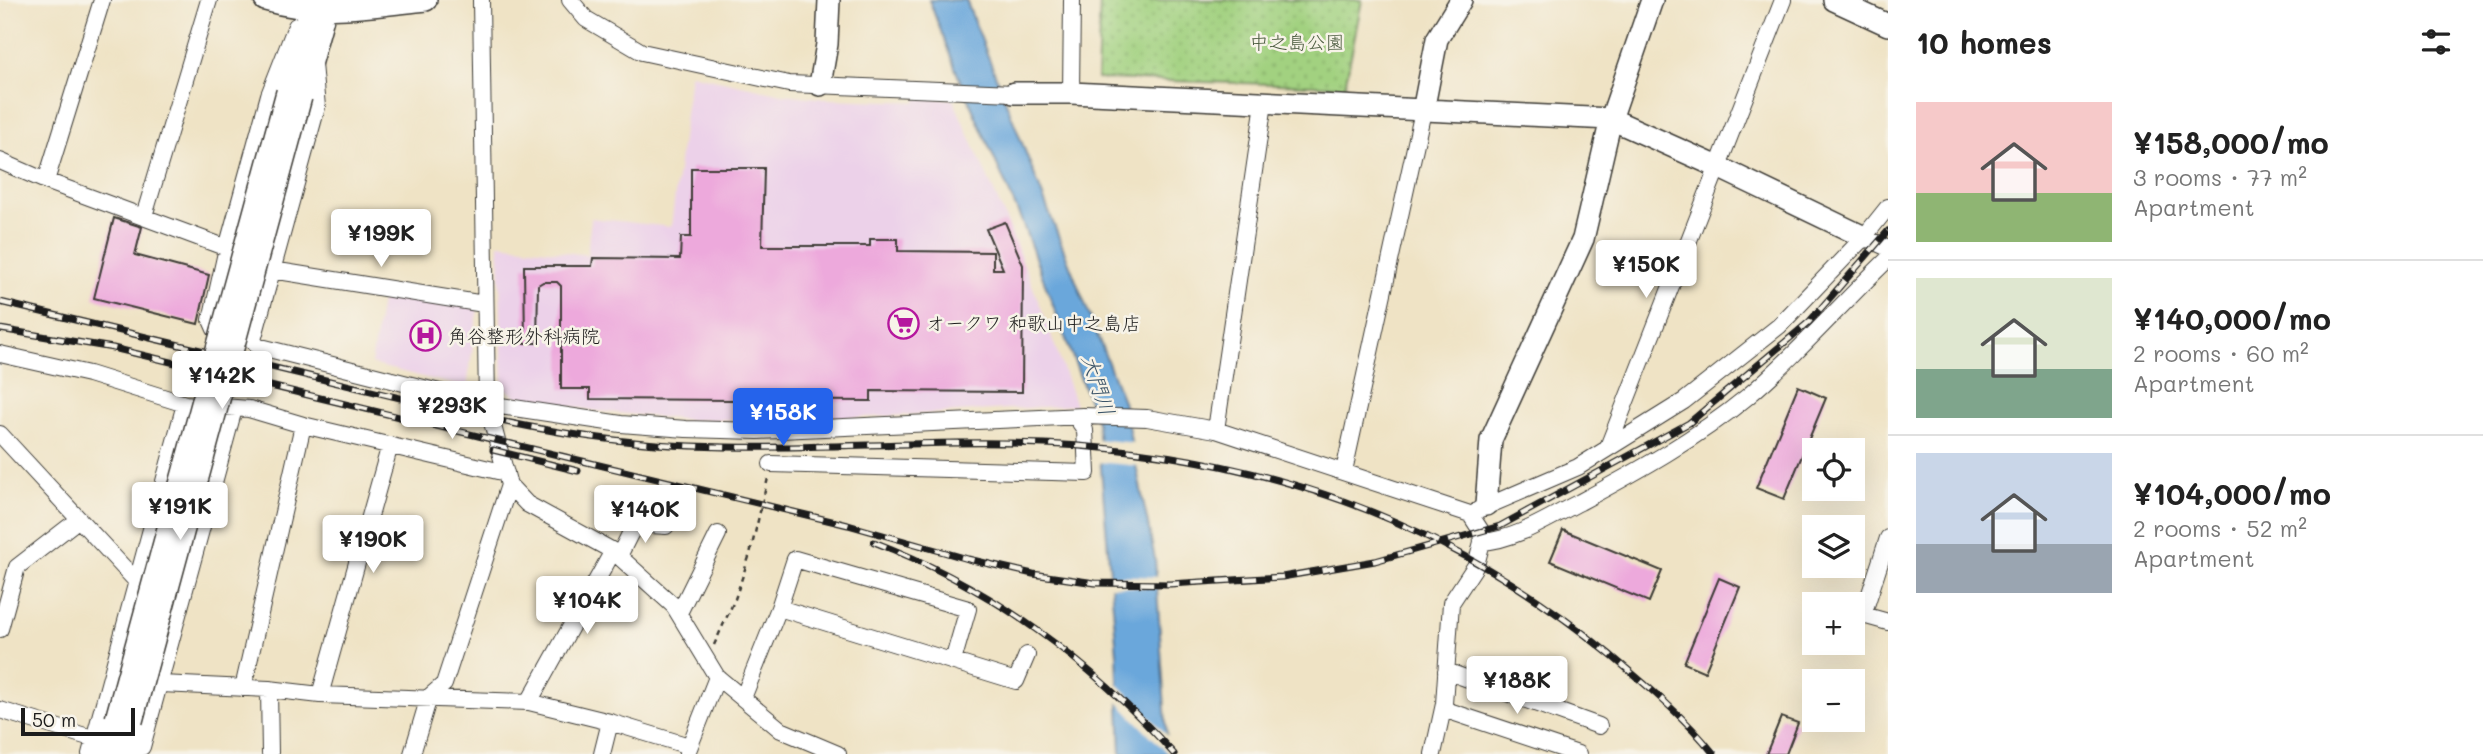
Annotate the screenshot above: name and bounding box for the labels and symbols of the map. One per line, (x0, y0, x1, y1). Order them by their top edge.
park label: 中之島公園 (1249, 29, 1345, 54)
pin: ¥199K (332, 210, 430, 269)
pin: ¥150K (1597, 240, 1695, 300)
supermarket icon: オークワ 和歌山中之島店 (886, 306, 920, 340)
place label: オークワ 和歌山中之島店 (926, 310, 1141, 335)
hospital icon: 角谷整形外科病院 (408, 319, 442, 353)
place label: 角谷整形外科病院 (448, 323, 600, 348)
water label: 大門川 (1077, 350, 1122, 419)
pin: ¥142K (173, 352, 271, 411)
pin: ¥293K (403, 382, 501, 441)
pin: ¥158K (734, 388, 832, 448)
pin: ¥191K (131, 482, 229, 542)
pin: ¥140K (596, 486, 694, 545)
pin: ¥190K (324, 516, 422, 575)
pin: ¥104K (538, 576, 636, 636)
pin: ¥188K (1468, 656, 1566, 716)
scale bar (21, 705, 135, 737)

